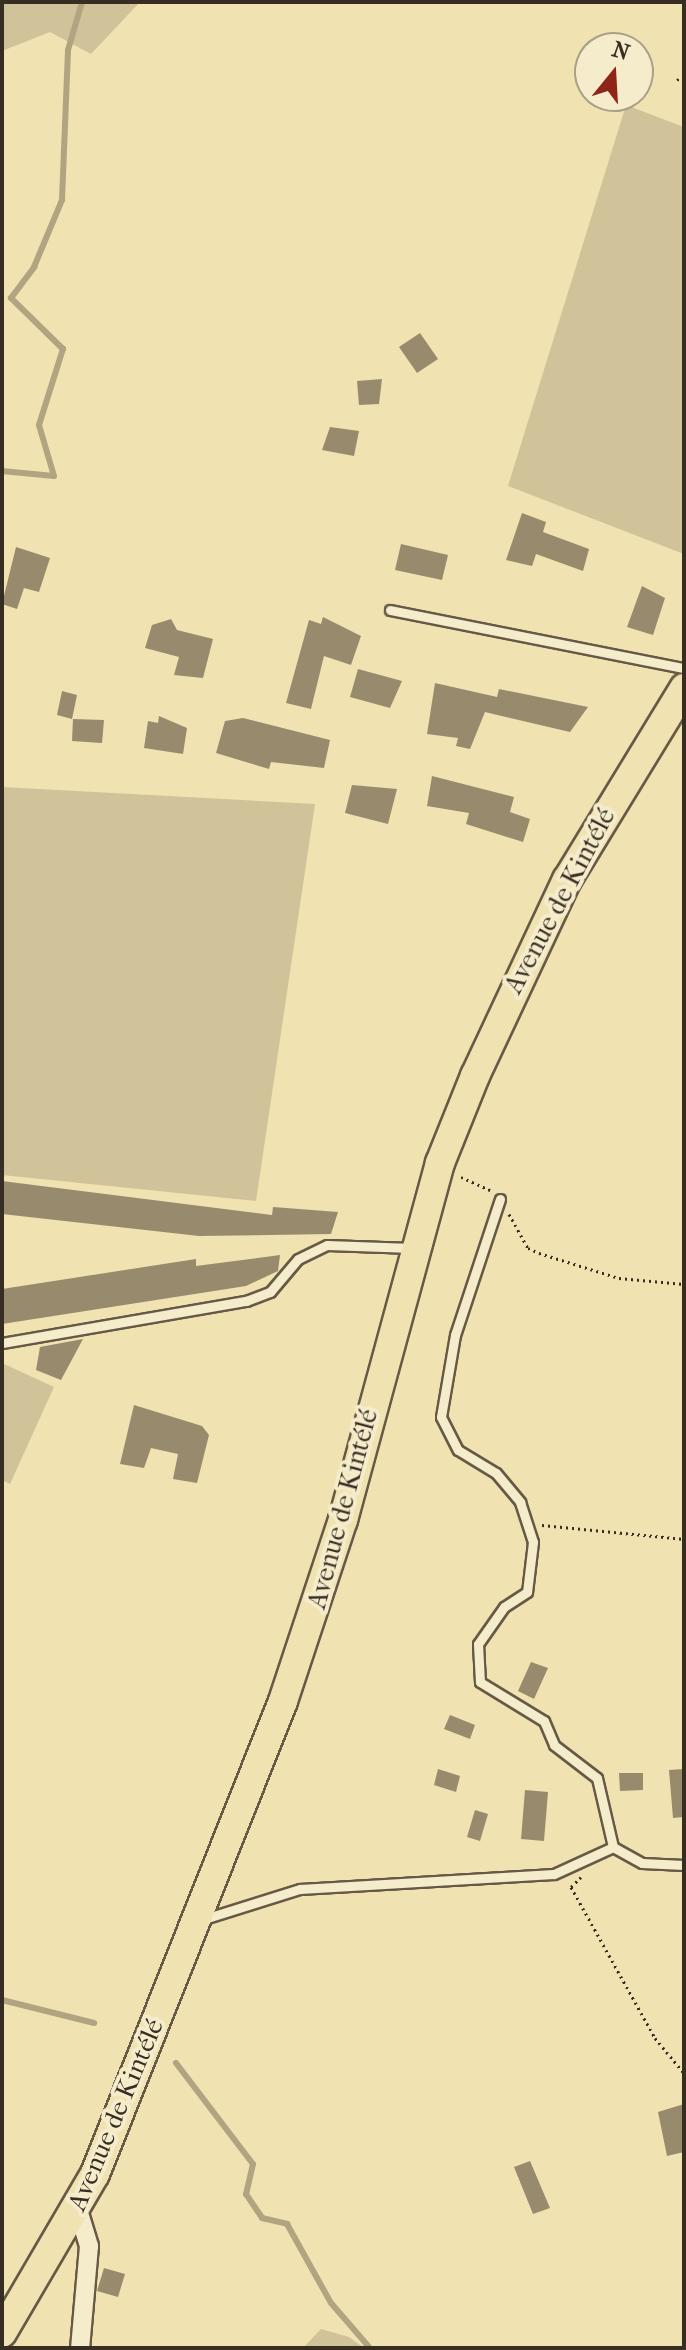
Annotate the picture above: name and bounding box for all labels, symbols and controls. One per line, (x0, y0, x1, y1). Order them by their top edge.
north arrow (574, 32, 654, 112)
text: N (609, 36, 633, 66)
street label: Avenue de Kintélé (498, 803, 622, 999)
street label: Avenue de Kintélé (301, 1406, 385, 1612)
street label: Avenue de Kintélé (62, 2014, 170, 2216)

